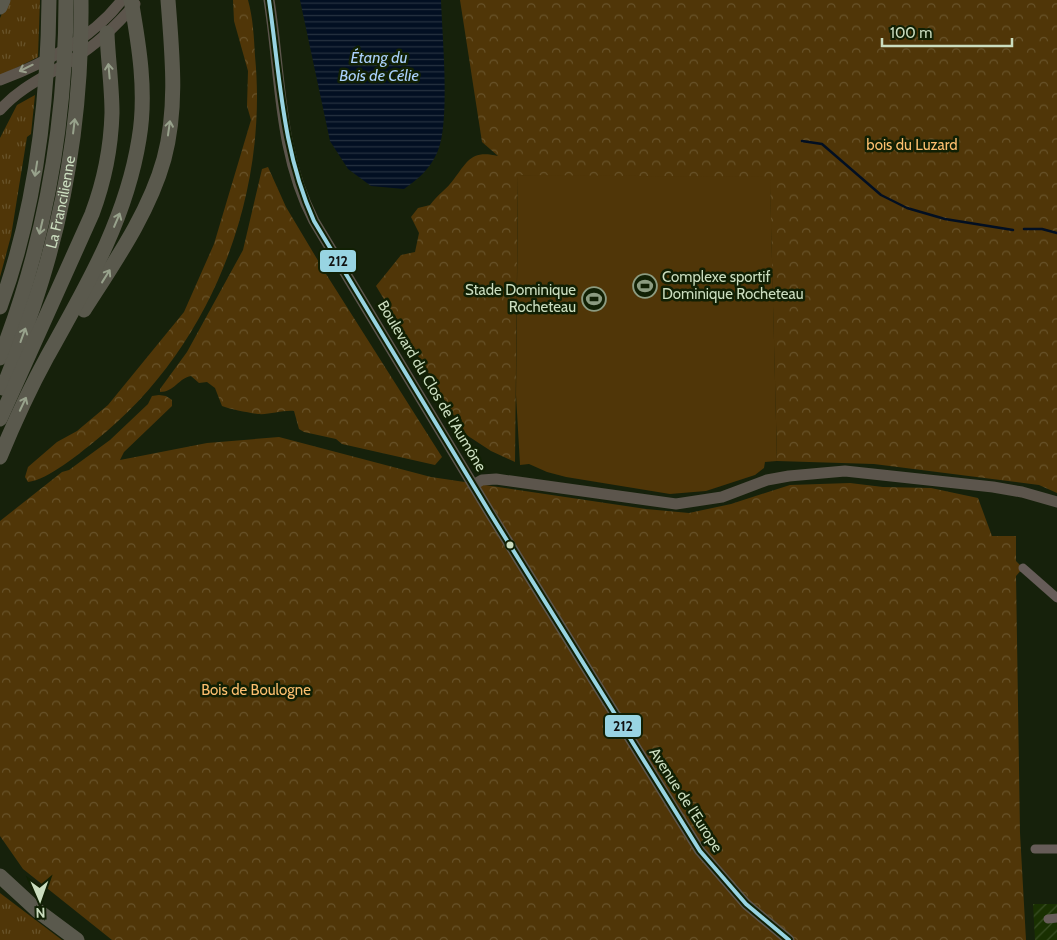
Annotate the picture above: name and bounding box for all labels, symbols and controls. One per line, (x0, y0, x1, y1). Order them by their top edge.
scale bar (882, 15, 1012, 47)
text: 100 m (890, 24, 932, 42)
water label: Étang du Bois de Célie (339, 47, 419, 85)
one-way arrow (105, 63, 114, 79)
one-way arrow (19, 64, 34, 73)
one-way arrow (69, 119, 79, 135)
one-way arrow (164, 120, 174, 136)
park label: bois du Luzard (866, 136, 958, 154)
street label: La Francilienne (42, 154, 79, 251)
one-way arrow (30, 161, 40, 177)
one-way arrow (113, 213, 122, 228)
one-way arrow (36, 218, 45, 234)
line badge: 212 (319, 249, 357, 273)
text: 212 (328, 252, 348, 270)
place label: Complexe sportif Dominique Rocheteau (662, 268, 804, 303)
one-way arrow (100, 269, 111, 283)
sports icon: Complexe sportif Dominique Rocheteau (632, 273, 658, 299)
place label: Stade Dominique Rocheteau (465, 281, 576, 316)
sports icon: Stade Dominique Rocheteau (581, 286, 607, 312)
street label: Boulevard du Clos de l'Aumône (374, 297, 490, 475)
one-way arrow (19, 328, 28, 343)
one-way arrow (18, 397, 28, 412)
unlabelled marker (505, 540, 515, 550)
park label: Bois de Boulogne (201, 681, 311, 699)
line badge: 212 (604, 714, 642, 738)
text: 212 (613, 717, 633, 735)
street label: Avenue de l'Europe (645, 744, 727, 856)
north arrow (15, 875, 65, 925)
text: N (35, 904, 46, 922)

